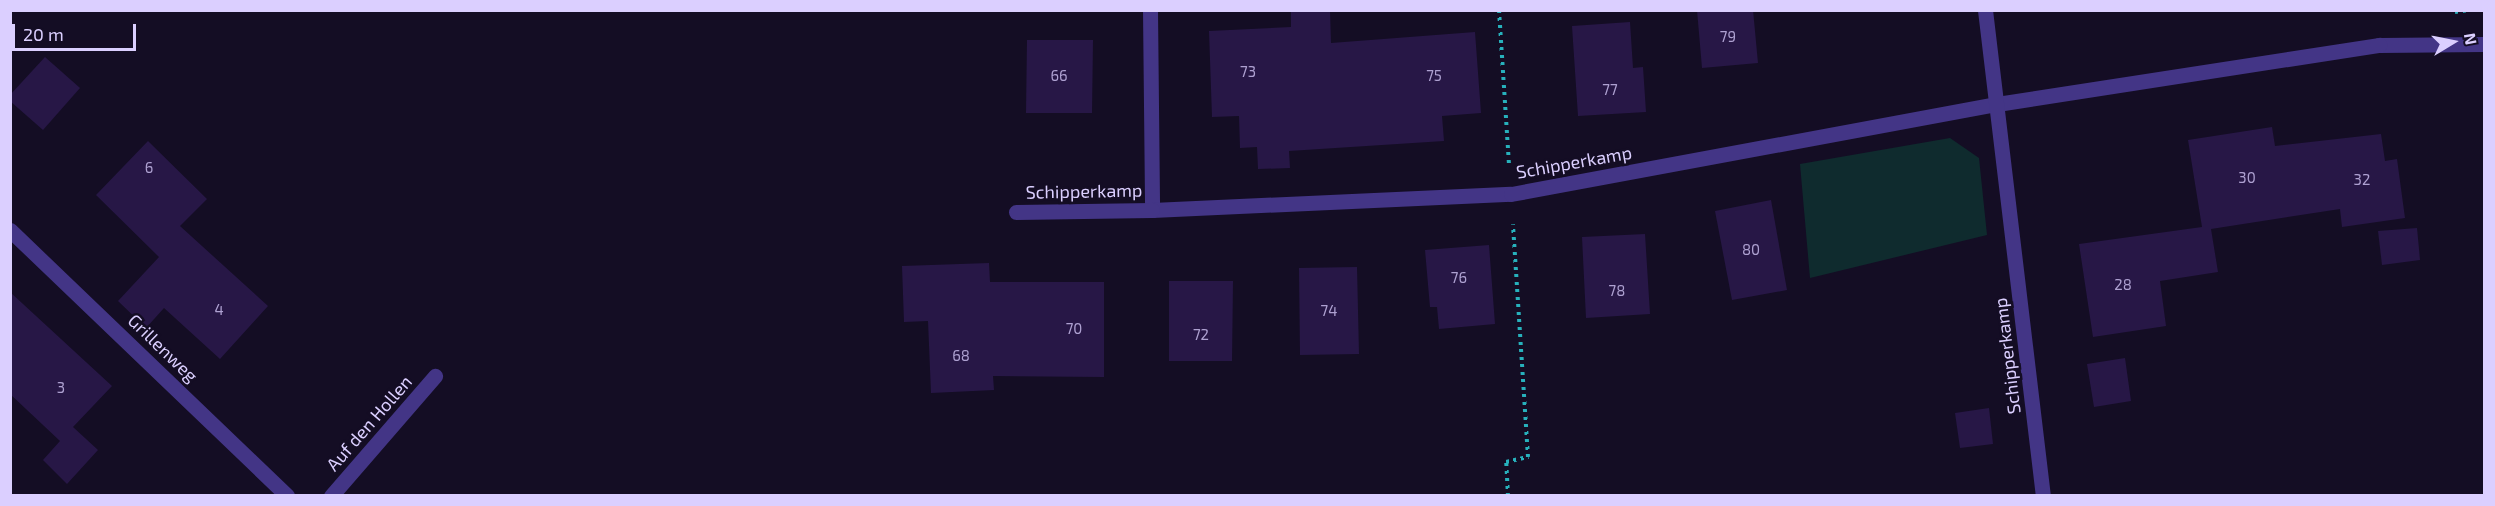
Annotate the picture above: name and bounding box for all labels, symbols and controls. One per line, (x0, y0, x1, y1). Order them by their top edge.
scale bar (15, 12, 140, 50)
north arrow (2423, 12, 2483, 72)
text: 20 m (23, 23, 64, 45)
house number: 79 (1720, 28, 1736, 46)
text: N (2461, 31, 2482, 46)
house number: 73 (1240, 63, 1256, 81)
house number: 66 (1050, 67, 1068, 85)
house number: 75 (1426, 67, 1442, 85)
house number: 77 (1602, 81, 1618, 99)
street label: Schipperkamp (1515, 141, 1633, 183)
house number: 6 (145, 159, 153, 177)
house number: 30 (2238, 169, 2256, 187)
house number: 32 (2354, 171, 2370, 189)
street label: Schipperkamp (1025, 179, 1143, 203)
house number: 80 (1742, 241, 1760, 259)
house number: 76 (1451, 269, 1467, 287)
house number: 28 (2114, 276, 2132, 294)
house number: 78 (1609, 282, 1625, 300)
street label: Schipperkamp (1989, 297, 2025, 415)
house number: 4 (214, 301, 224, 319)
house number: 74 (1321, 302, 1337, 320)
street label: Grillenweg (124, 310, 202, 386)
house number: 70 (1066, 320, 1082, 338)
house number: 72 (1193, 326, 1209, 344)
house number: 68 (952, 347, 970, 365)
street label: Auf den Hollen (322, 371, 416, 475)
house number: 3 (57, 379, 65, 397)

